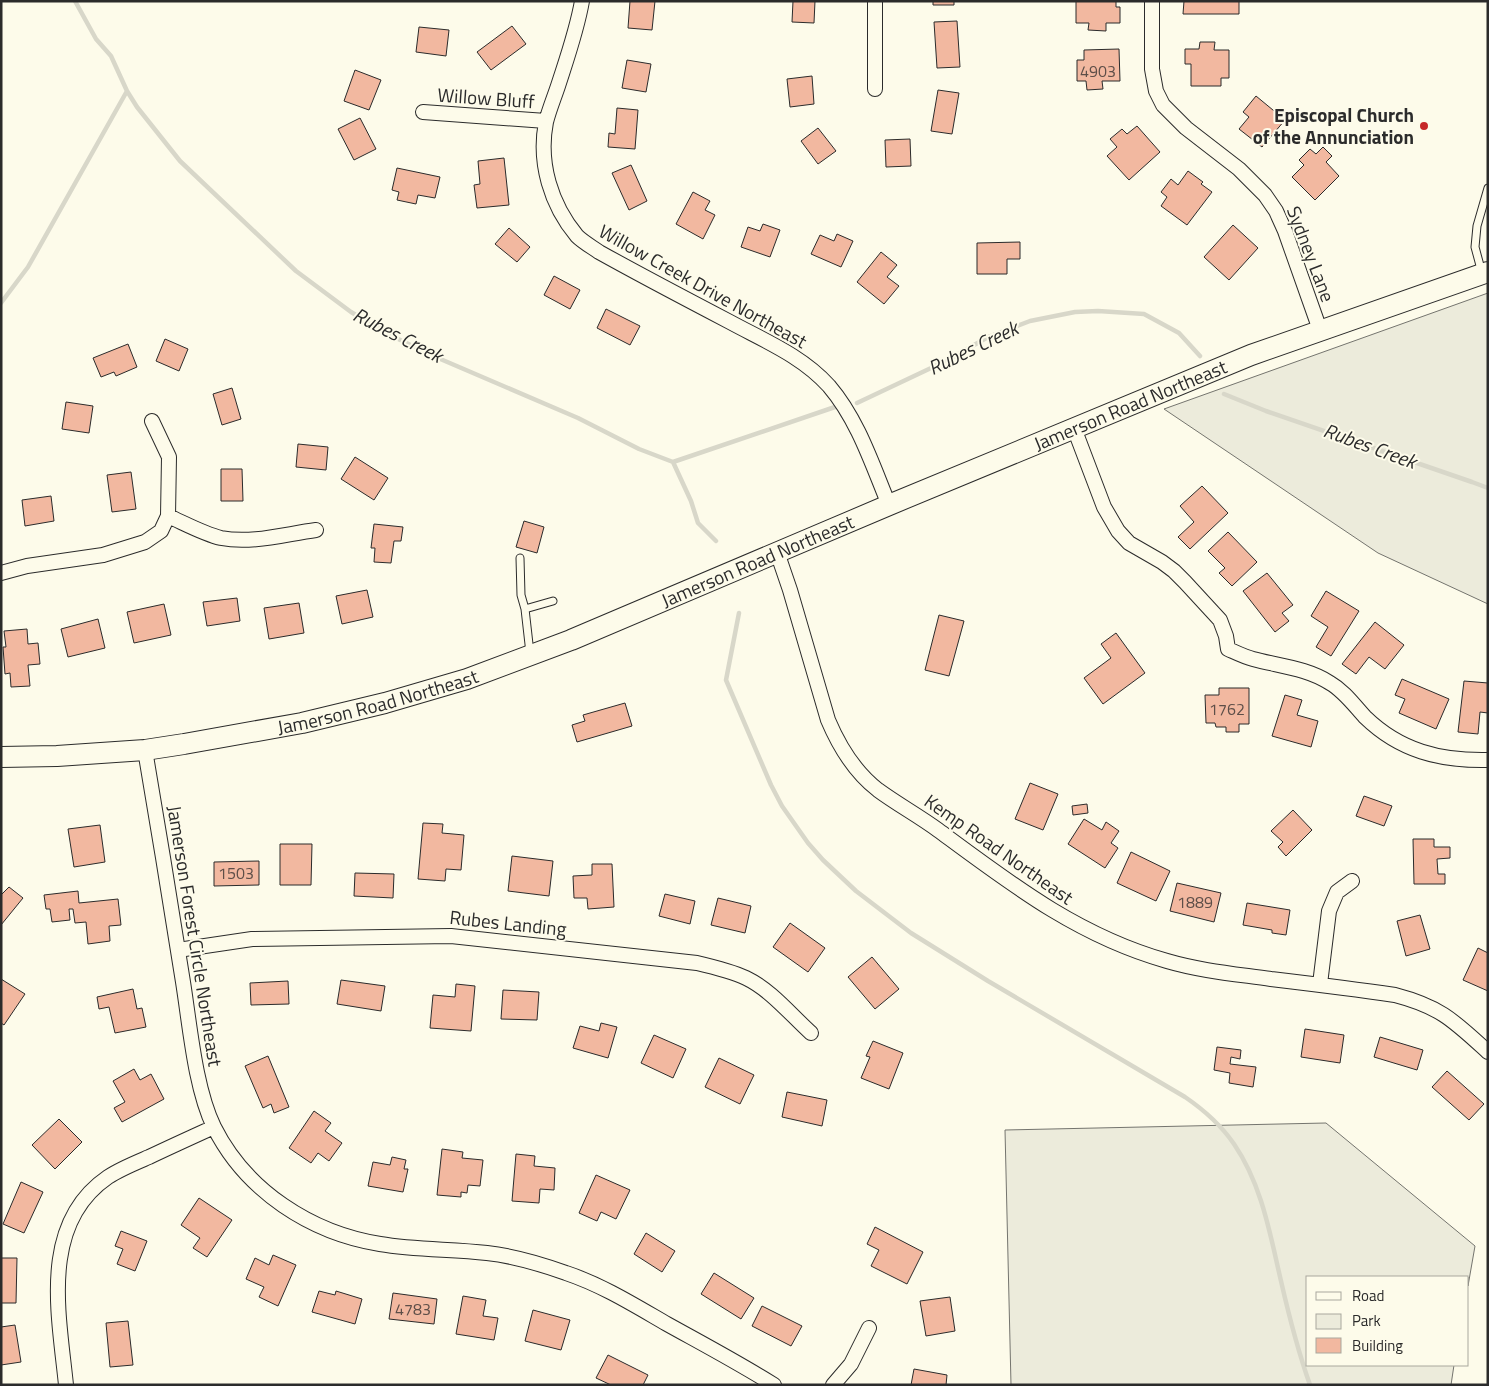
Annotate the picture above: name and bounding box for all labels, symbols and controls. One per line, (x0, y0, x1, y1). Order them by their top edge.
house number: 4903 (1080, 59, 1116, 83)
street label: Willow Bluff (437, 80, 536, 115)
place label: Episcopal Church of the Annunciation (1253, 100, 1414, 151)
marker: Episcopal Church of the Annunciation (1418, 120, 1430, 132)
street label: Sydney Lane (1280, 202, 1343, 306)
street label: Willow Creek Drive Northeast (594, 216, 813, 355)
water label: Rubes Creek (348, 299, 450, 371)
water label: Rubes Creek (922, 311, 1025, 383)
street label: Jamerson Road Northeast (1029, 352, 1231, 458)
water label: Rubes Creek (1319, 414, 1423, 477)
street label: Jamerson Road Northeast (656, 507, 858, 614)
street label: Jamerson Road Northeast (275, 661, 483, 741)
house number: 1762 (1209, 697, 1245, 721)
street label: Kemp Road Northeast (919, 786, 1080, 911)
street label: Jamerson Forest Circle Northeast (161, 803, 231, 1069)
house number: 1503 (218, 861, 254, 885)
house number: 1889 (1177, 890, 1213, 914)
street label: Rubes Landing (448, 902, 568, 943)
legend (1306, 1276, 1469, 1366)
text: Road (1352, 1284, 1384, 1307)
house number: 4783 (395, 1297, 431, 1321)
text: Park (1352, 1309, 1381, 1332)
text: Building (1352, 1334, 1403, 1357)

